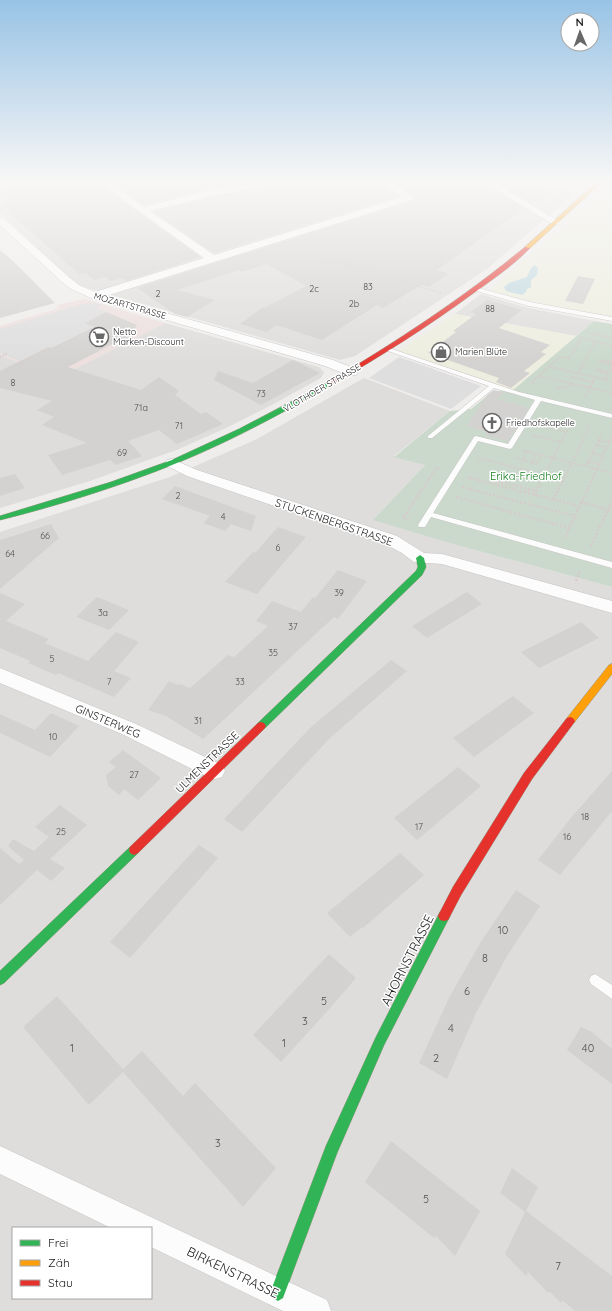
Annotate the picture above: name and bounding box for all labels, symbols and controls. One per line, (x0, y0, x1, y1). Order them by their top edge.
north arrow (560, 12, 600, 52)
text: N (575, 15, 584, 29)
house number: 83 (363, 281, 373, 292)
house number: 2c (309, 283, 319, 294)
house number: 2 (156, 288, 161, 299)
street label: MOZARTSTRASSE (93, 290, 168, 321)
house number: 2b (349, 298, 360, 309)
house number: 88 (485, 303, 495, 314)
supermarket icon: Netto Marken-Discount (88, 326, 110, 348)
place label: Netto Marken-Discount (113, 326, 184, 347)
shop icon: Marien Blüte (430, 341, 452, 363)
place label: Marien Blüte (455, 346, 507, 357)
street label: VLOTHOER STRASSE (281, 361, 362, 414)
house number: 8 (11, 377, 16, 388)
house number: 73 (256, 388, 266, 399)
house number: 71a (134, 402, 148, 413)
church icon: Friedhofskapelle (481, 412, 503, 434)
place label: Friedhofskapelle (506, 417, 575, 428)
house number: 71 (175, 420, 183, 431)
house number: 69 (117, 447, 127, 458)
park label: Erika-Friedhof (490, 469, 562, 483)
house number: 2 (176, 490, 181, 501)
street label: STUCKENBERGSTRASSE (273, 495, 395, 549)
house number: 4 (221, 511, 226, 522)
house number: 66 (40, 530, 50, 541)
house number: 6 (276, 542, 281, 553)
house number: 64 (5, 548, 15, 559)
house number: 39 (334, 587, 344, 598)
house number: 3a (98, 607, 108, 618)
house number: 37 (288, 621, 298, 632)
house number: 35 (268, 647, 278, 658)
house number: 5 (50, 653, 55, 664)
house number: 7 (107, 676, 112, 687)
house number: 33 (235, 676, 245, 687)
street label: GINSTERWEG (73, 701, 143, 741)
house number: 31 (194, 715, 202, 726)
street label: ULMENSTRASSE (172, 728, 242, 796)
house number: 10 (49, 731, 57, 742)
house number: 27 (129, 769, 139, 780)
house number: 18 (581, 811, 589, 822)
house number: 17 (415, 821, 423, 832)
house number: 25 (56, 826, 66, 837)
house number: 16 (563, 831, 571, 842)
street label: AHORNSTRASSE (377, 912, 437, 1008)
house number: 10 (498, 923, 508, 937)
house number: 8 (482, 951, 488, 965)
house number: 6 (464, 984, 470, 998)
house number: 5 (321, 994, 327, 1008)
house number: 3 (302, 1014, 308, 1028)
house number: 4 (448, 1021, 454, 1035)
house number: 1 (282, 1036, 286, 1050)
house number: 1 (70, 1041, 74, 1055)
house number: 40 (582, 1041, 594, 1055)
house number: 2 (433, 1051, 439, 1065)
house number: 3 (215, 1136, 221, 1150)
house number: 5 (423, 1192, 429, 1206)
legend (12, 1227, 152, 1299)
text: Frei (48, 1235, 68, 1250)
street label: BIRKENSTRASSE (184, 1243, 282, 1301)
text: Zäh (48, 1255, 70, 1270)
house number: 7 (555, 1259, 561, 1273)
text: Stau (48, 1275, 73, 1290)

